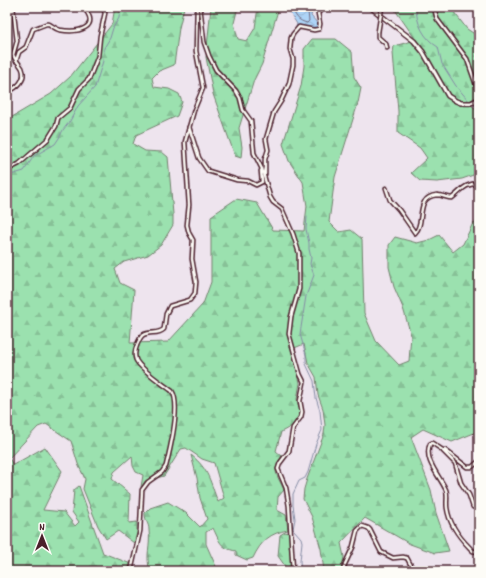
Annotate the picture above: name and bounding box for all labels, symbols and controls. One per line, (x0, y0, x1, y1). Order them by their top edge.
north arrow (22, 516, 62, 556)
text: N (39, 520, 45, 536)

